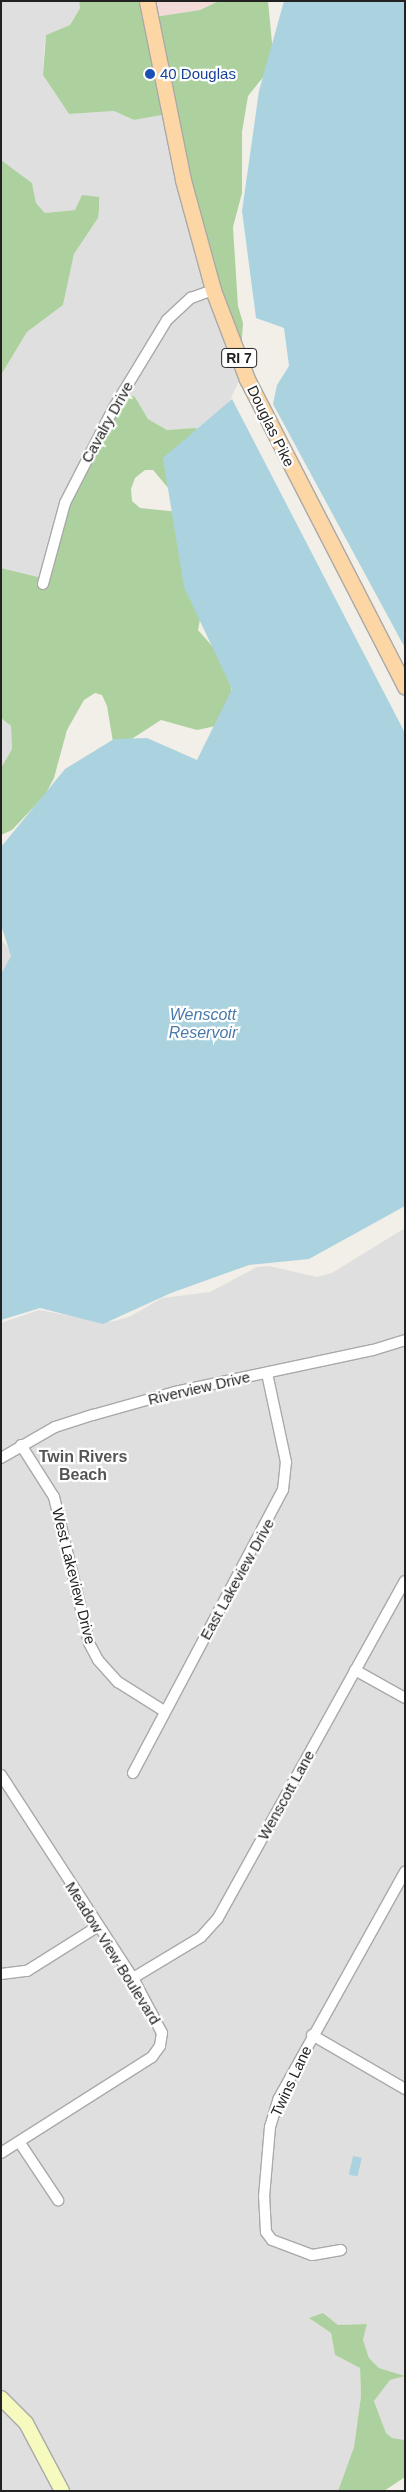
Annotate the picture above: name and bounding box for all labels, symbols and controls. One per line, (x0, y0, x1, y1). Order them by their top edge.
place label: 40 Douglas (160, 65, 236, 83)
marker: 40 Douglas (144, 68, 156, 80)
road number: RI 7 (220, 346, 258, 369)
street label: Cavalry Drive (77, 378, 137, 466)
street label: Douglas Pike (244, 382, 298, 470)
water label: Wenscott Reservoir (169, 1005, 237, 1043)
street label: Riverview Drive (146, 1368, 252, 1408)
district label: Twin Rivers Beach (39, 1447, 127, 1485)
street label: West Lakeview Drive (48, 1506, 100, 1646)
street label: East Lakeview Drive (196, 1515, 278, 1643)
street label: Wenscott Lane (254, 1747, 318, 1843)
street label: Meadow View Boulevard (62, 1878, 164, 2028)
street label: Twins Lane (267, 2043, 315, 2119)

